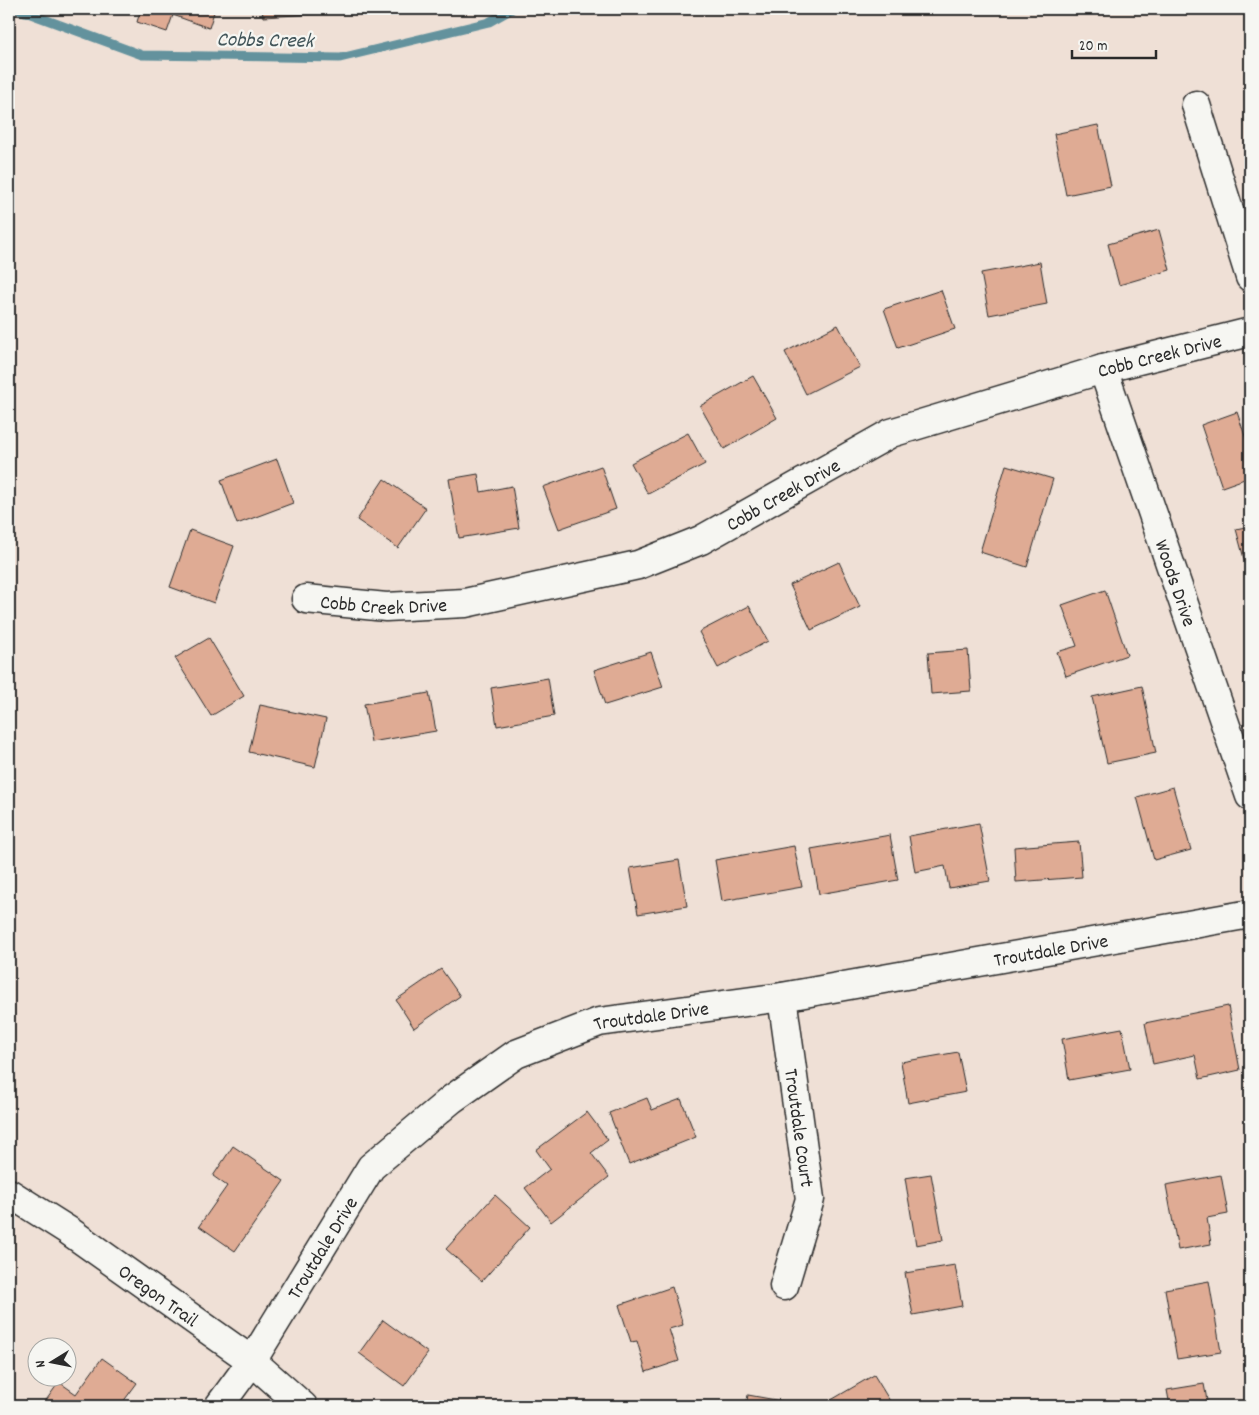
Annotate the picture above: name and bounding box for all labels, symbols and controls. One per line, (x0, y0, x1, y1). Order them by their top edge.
water label: Cobbs Creek (216, 26, 316, 58)
scale bar (1072, 28, 1155, 60)
text: 20 m (1079, 36, 1107, 58)
street label: Cobb Creek Drive (1095, 329, 1225, 387)
street label: Cobb Creek Drive (722, 453, 846, 540)
street label: Woods Drive (1146, 536, 1202, 631)
street label: Cobb Creek Drive (319, 589, 448, 624)
street label: Troutdale Drive (992, 928, 1111, 976)
street label: Troutdale Drive (590, 996, 711, 1040)
street label: Troutdale Court (775, 1067, 819, 1189)
street label: Troutdale Drive (282, 1192, 367, 1306)
street label: Oregon Trail (111, 1259, 203, 1335)
north arrow (28, 1338, 78, 1388)
text: N (31, 1359, 52, 1369)

